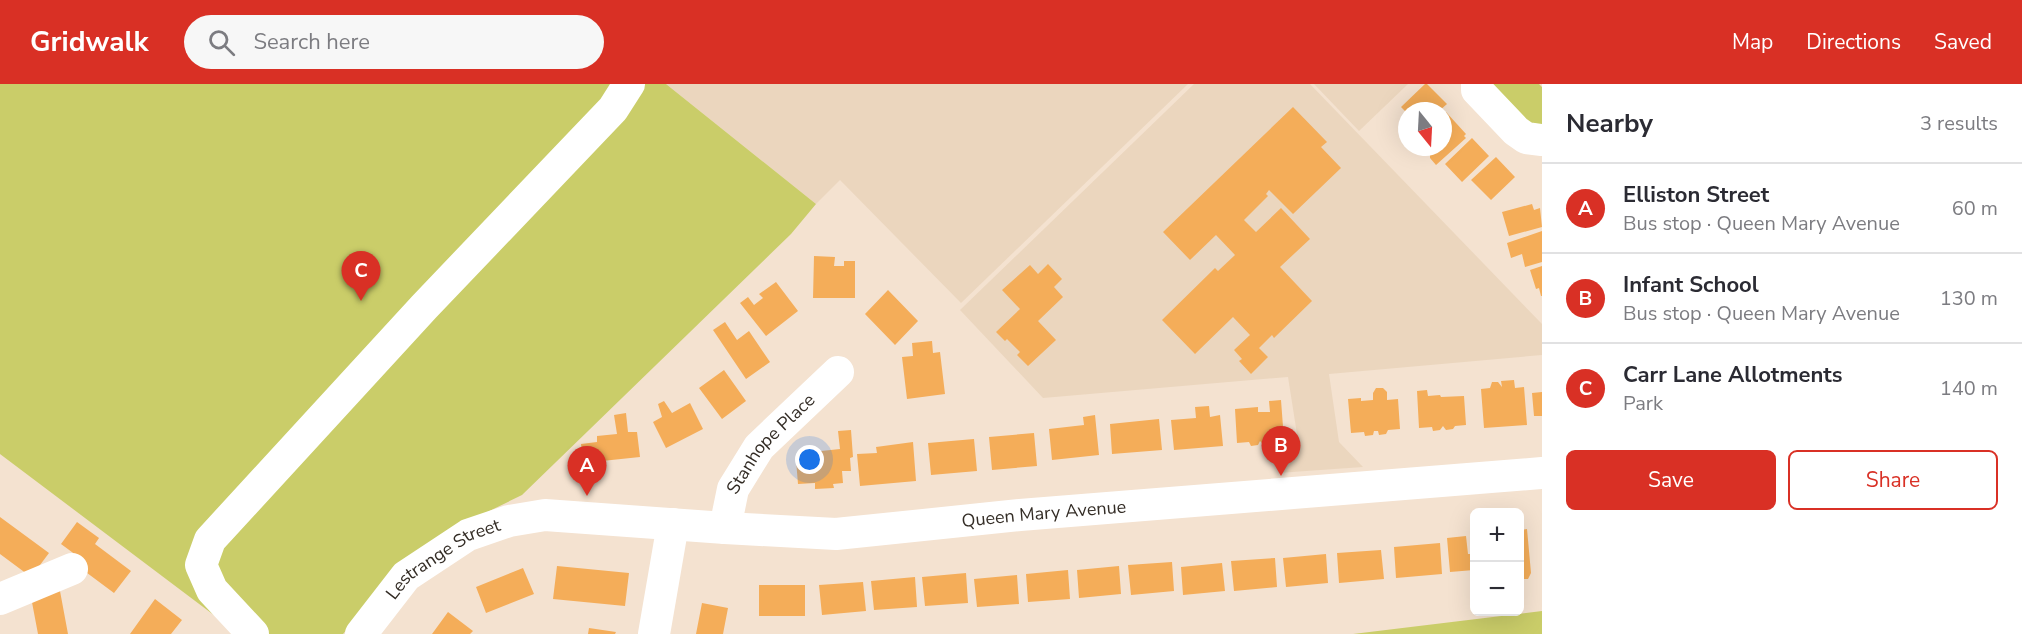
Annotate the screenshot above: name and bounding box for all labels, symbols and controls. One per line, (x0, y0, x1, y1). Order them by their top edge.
search box (184, 15, 604, 69)
text: Gridwalk (30, 23, 148, 61)
icon: search (205, 26, 238, 59)
text: Search here (253, 27, 370, 57)
text: Map (1732, 28, 1773, 56)
text: Directions (1806, 28, 1901, 56)
text: Saved (1934, 28, 1992, 56)
north arrow (1398, 102, 1452, 156)
text: Nearby (1566, 106, 1653, 141)
text: 3 results (1920, 110, 1998, 137)
text: Elliston Street (1623, 180, 1769, 210)
text: A (1578, 195, 1593, 222)
text: 60 m (1952, 195, 1998, 222)
text: Bus stop · Queen Mary Avenue (1623, 210, 1900, 237)
pin: C (342, 252, 380, 301)
text: Infant School (1623, 270, 1759, 300)
text: B (1579, 285, 1592, 312)
text: 130 m (1940, 285, 1998, 312)
text: Bus stop · Queen Mary Avenue (1623, 300, 1900, 327)
text: Carr Lane Allotments (1623, 360, 1842, 390)
text: C (1579, 375, 1592, 402)
text: 140 m (1940, 375, 1998, 402)
street label: Stanhope Place (721, 388, 820, 499)
text: Park (1623, 390, 1663, 417)
pin: B (1262, 426, 1300, 476)
your location (795, 445, 824, 474)
pin: A (568, 446, 606, 496)
button: Save (1566, 450, 1776, 510)
button: Share (1788, 450, 1998, 510)
street label: Queen Mary Avenue (960, 495, 1127, 533)
map controls (1470, 508, 1524, 616)
button: + (1470, 508, 1524, 562)
street label: Lestrange Street (380, 513, 504, 604)
button: − (1470, 562, 1524, 616)

